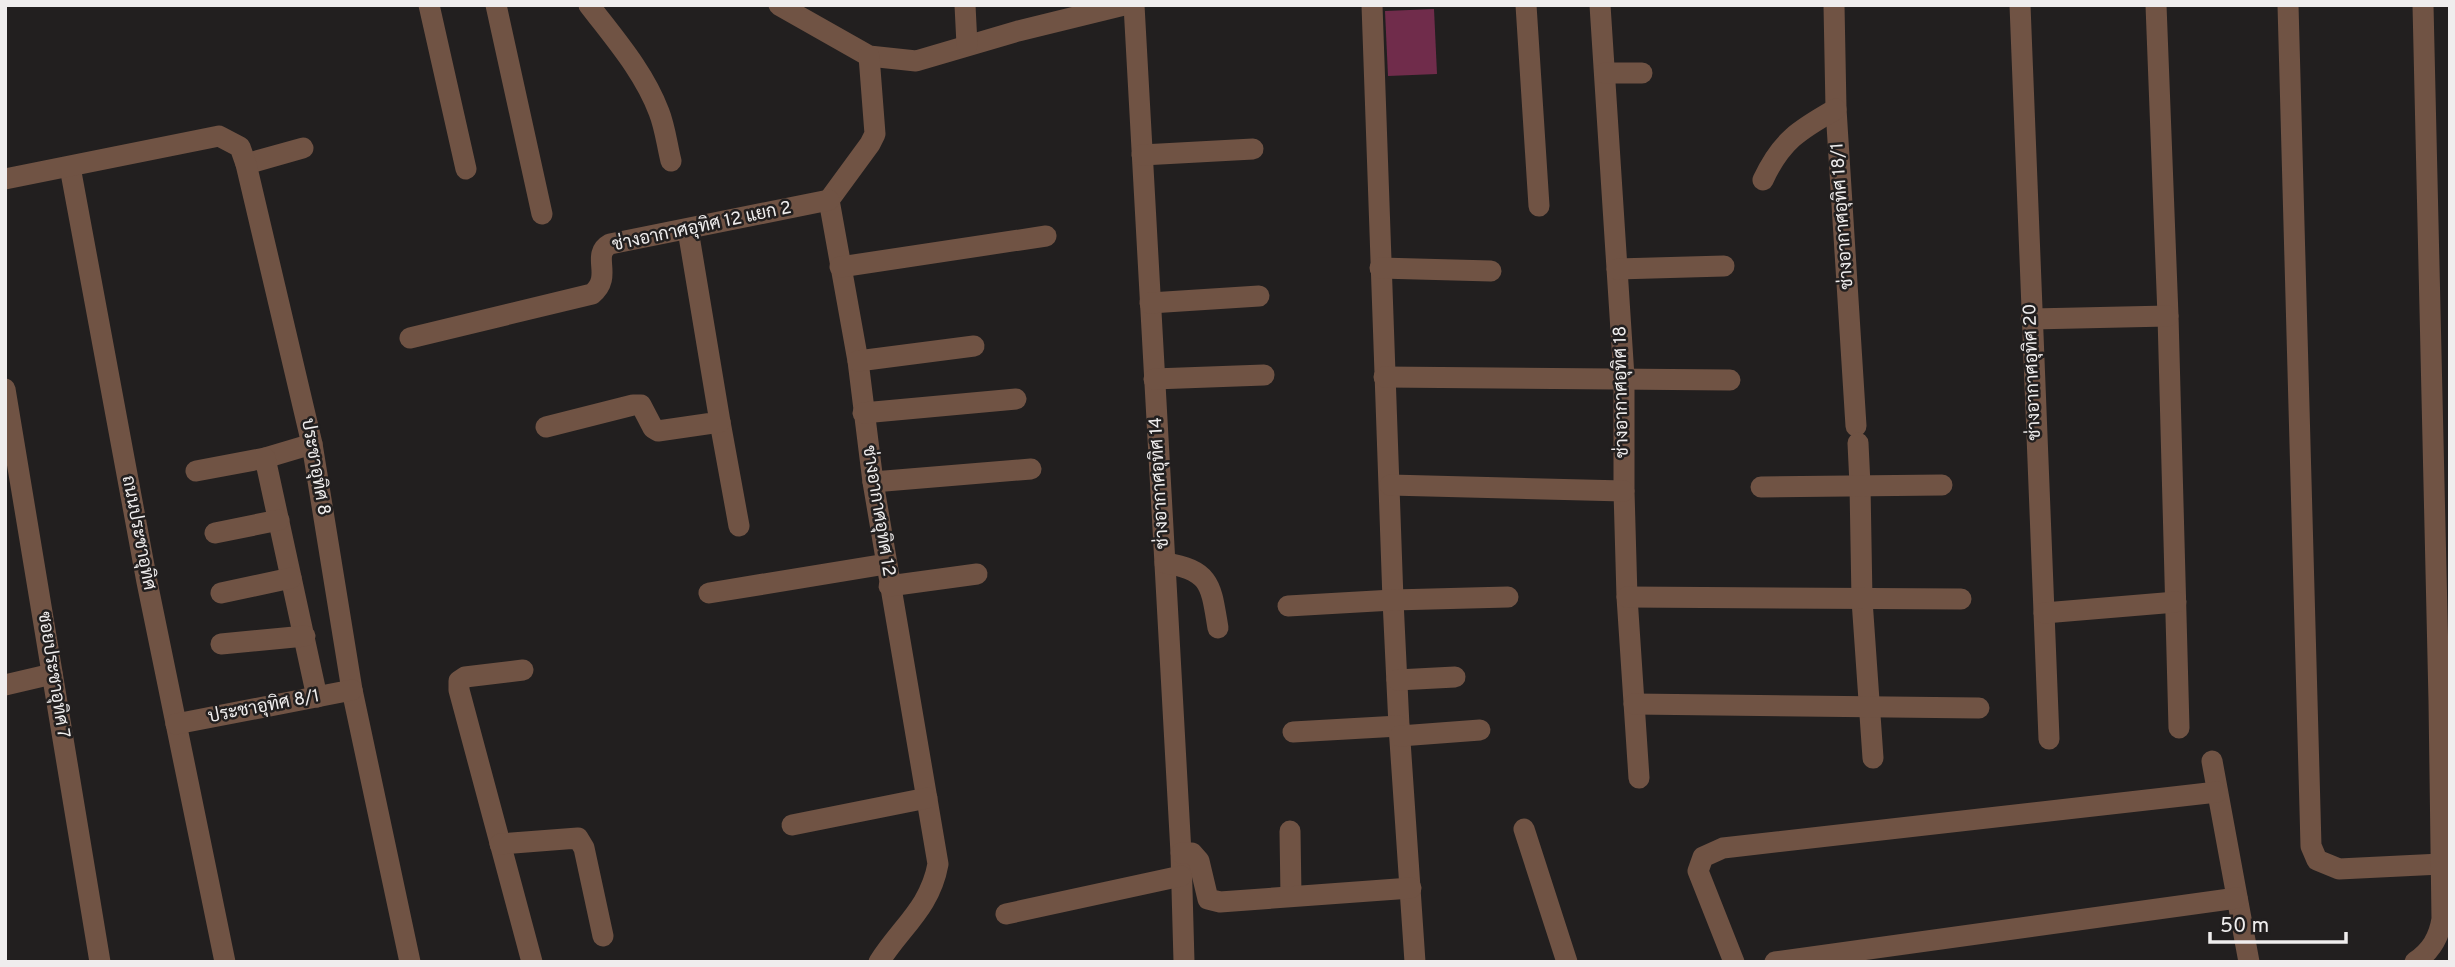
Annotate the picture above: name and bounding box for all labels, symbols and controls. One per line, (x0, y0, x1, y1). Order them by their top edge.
street label: ช่างอากาศอุทิศ 18/1 (1824, 142, 1860, 290)
street label: ช่างอากาศอุทิศ 12 แยก 2 (610, 195, 794, 257)
street label: ช่างอากาศอุทิศ 20 (2017, 303, 2047, 441)
street label: ช่างอากาศอุทิศ 18 (1607, 326, 1635, 458)
street label: ประชาอุทิศ 8 (295, 416, 336, 517)
street label: ช่างอากาศอุทิศ 14 (1143, 416, 1175, 550)
street label: ช่างอากาศอุทิศ 12 (856, 444, 902, 578)
street label: ถนนประชาอุทิศ (116, 473, 161, 592)
street label: ซอยประชาอุทิศ 7 (32, 610, 75, 740)
street label: ประชาอุทิศ 8/1 (206, 684, 322, 729)
scale bar (2210, 900, 2346, 944)
text: 50 m (2220, 913, 2269, 940)

